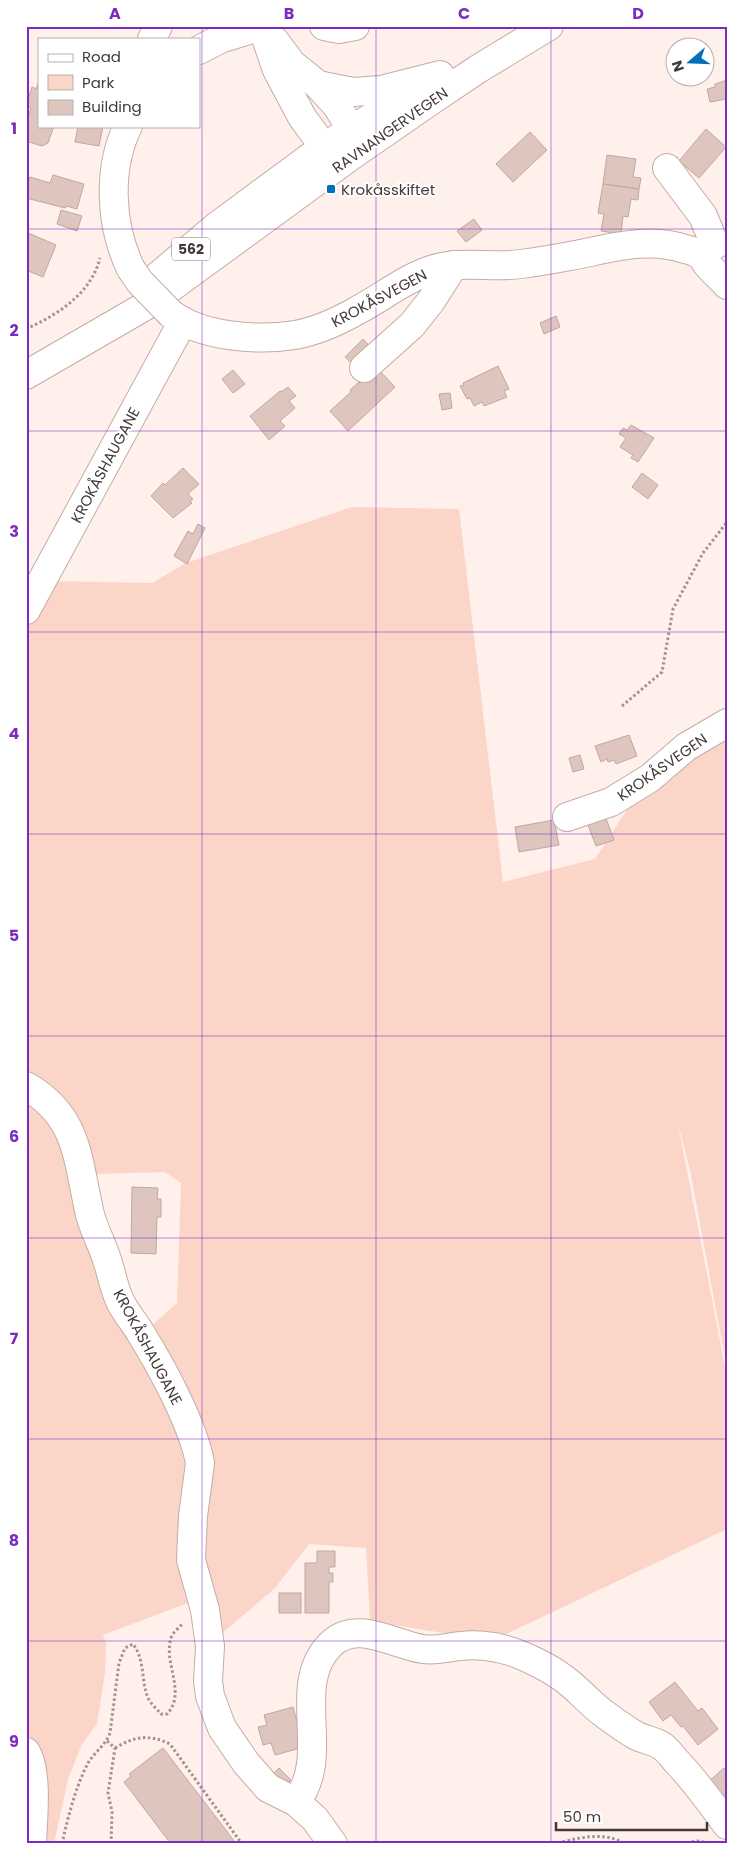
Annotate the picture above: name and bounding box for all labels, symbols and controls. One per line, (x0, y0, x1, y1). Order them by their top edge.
text: A (109, 2, 121, 25)
text: B (284, 2, 294, 25)
text: C (458, 2, 470, 25)
text: D (632, 2, 644, 25)
legend (38, 38, 200, 128)
north arrow (666, 38, 716, 88)
text: Road (82, 46, 121, 67)
text: N (667, 58, 689, 74)
text: Park (82, 72, 114, 93)
street label: RAVNANGERVEGEN (328, 82, 452, 178)
text: Building (82, 96, 142, 117)
text: 1 (11, 117, 17, 140)
place label: Krokåsskiftet (341, 179, 435, 200)
marker: Krokåsskiftet (325, 183, 337, 195)
road number: 562 (172, 238, 210, 260)
street label: KROKÅSVEGEN (327, 264, 431, 332)
text: 2 (9, 319, 19, 342)
street label: KROKÅSHAUGANE (66, 403, 144, 527)
text: 3 (9, 520, 19, 543)
text: 4 (9, 722, 20, 745)
street label: KROKÅSVEGEN (613, 728, 711, 806)
text: 5 (9, 924, 19, 947)
text: 6 (9, 1125, 19, 1148)
street label: KROKÅSHAUGANE (109, 1285, 187, 1409)
text: 7 (10, 1327, 19, 1350)
text: 8 (9, 1529, 19, 1552)
text: 9 (9, 1730, 19, 1753)
scale bar (556, 1800, 707, 1832)
text: 50 m (563, 1806, 601, 1827)

